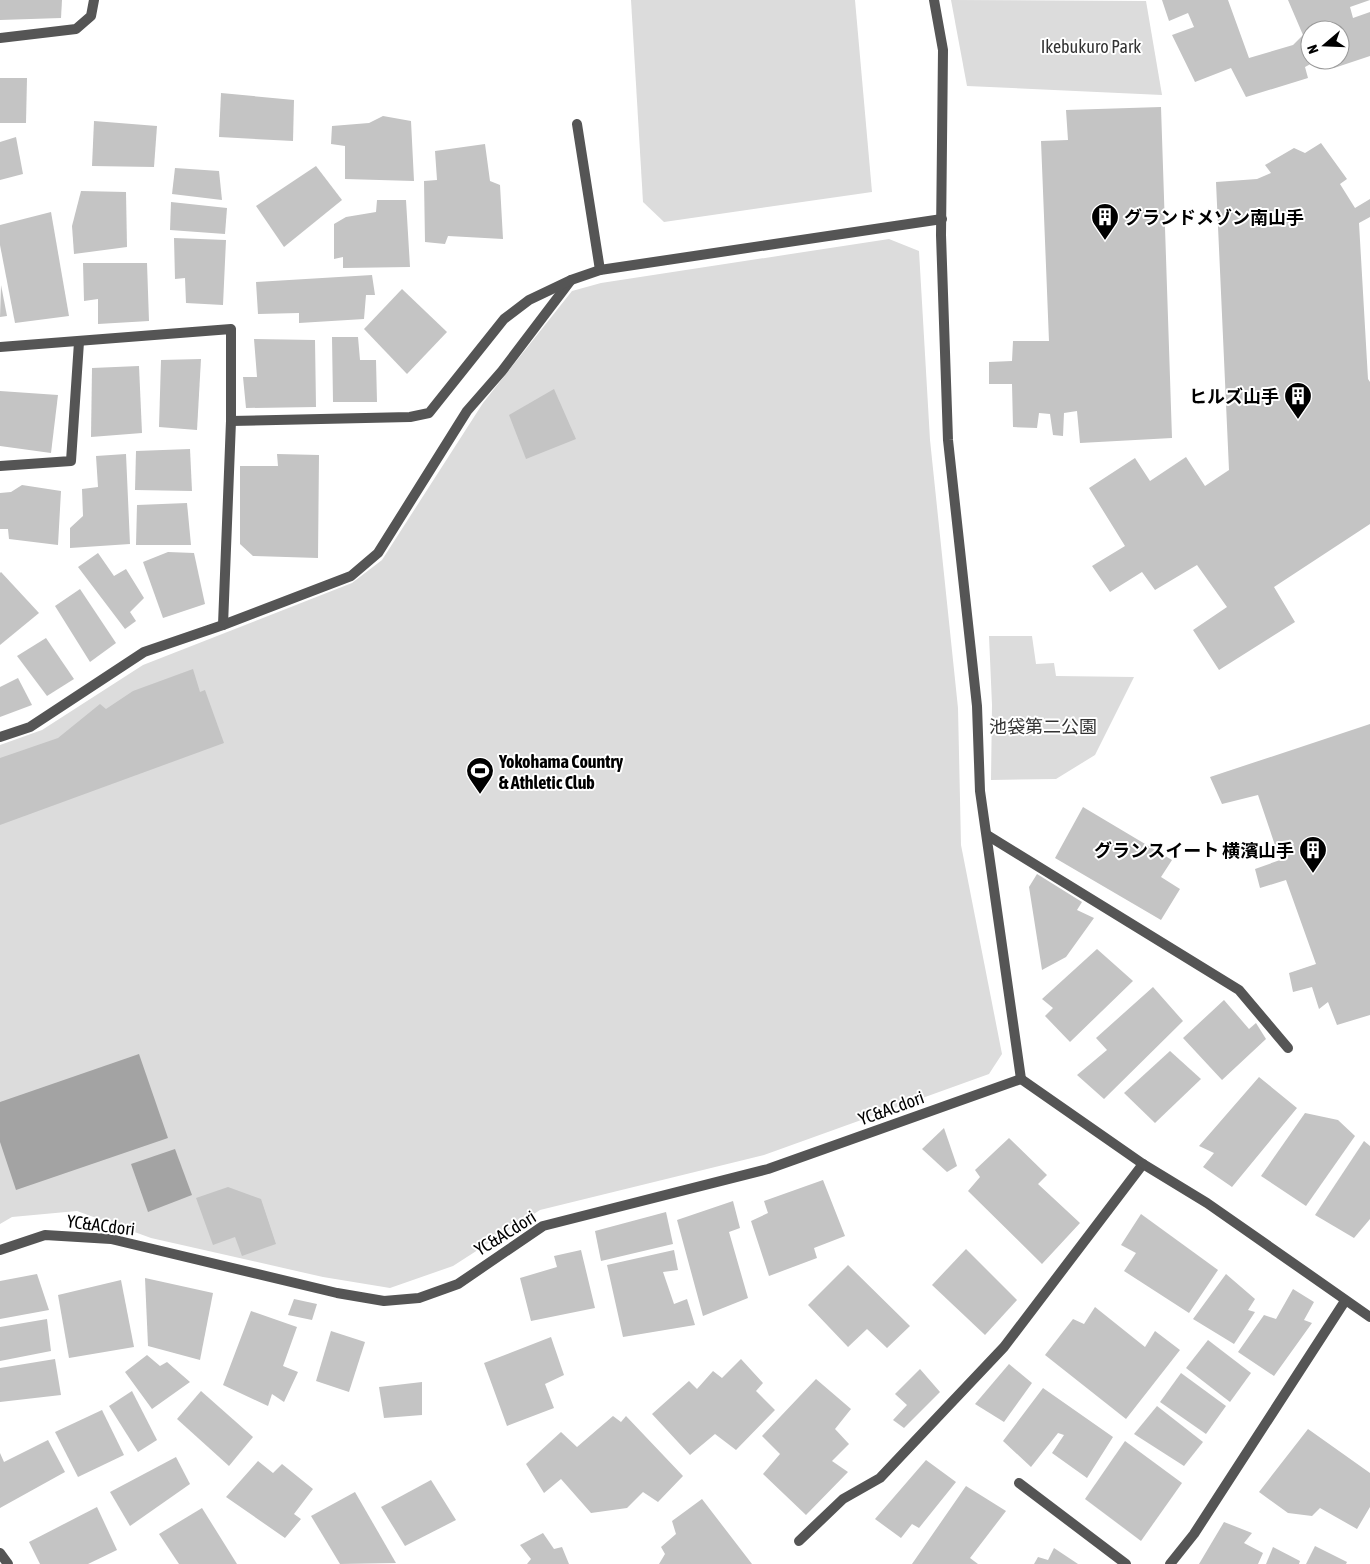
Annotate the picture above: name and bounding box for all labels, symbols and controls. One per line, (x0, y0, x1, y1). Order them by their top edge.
north arrow (1300, 20, 1350, 70)
park label: Ikebukuro Park (1041, 36, 1141, 57)
text: N (1304, 43, 1322, 56)
building icon: グランドメゾン南山手 (1090, 202, 1120, 241)
place label: グランドメゾン南山手 (1124, 207, 1304, 228)
building icon: ヒルズ山手 (1283, 381, 1313, 420)
place label: ヒルズ山手 (1189, 386, 1279, 407)
park label: 池袋第二公園 (989, 716, 1097, 737)
place label: Yokohama Country & Athletic Club (498, 751, 624, 793)
sports icon: Yokohama Country & Athletic Club (465, 756, 495, 795)
building icon: グランスイート 横濱山手 (1298, 835, 1328, 874)
place label: グランスイート 横濱山手 (1094, 840, 1294, 861)
street label: YC&ACdori (855, 1086, 927, 1130)
street label: YC&ACdori (470, 1206, 540, 1260)
street label: YC&ACdori (66, 1210, 136, 1240)

